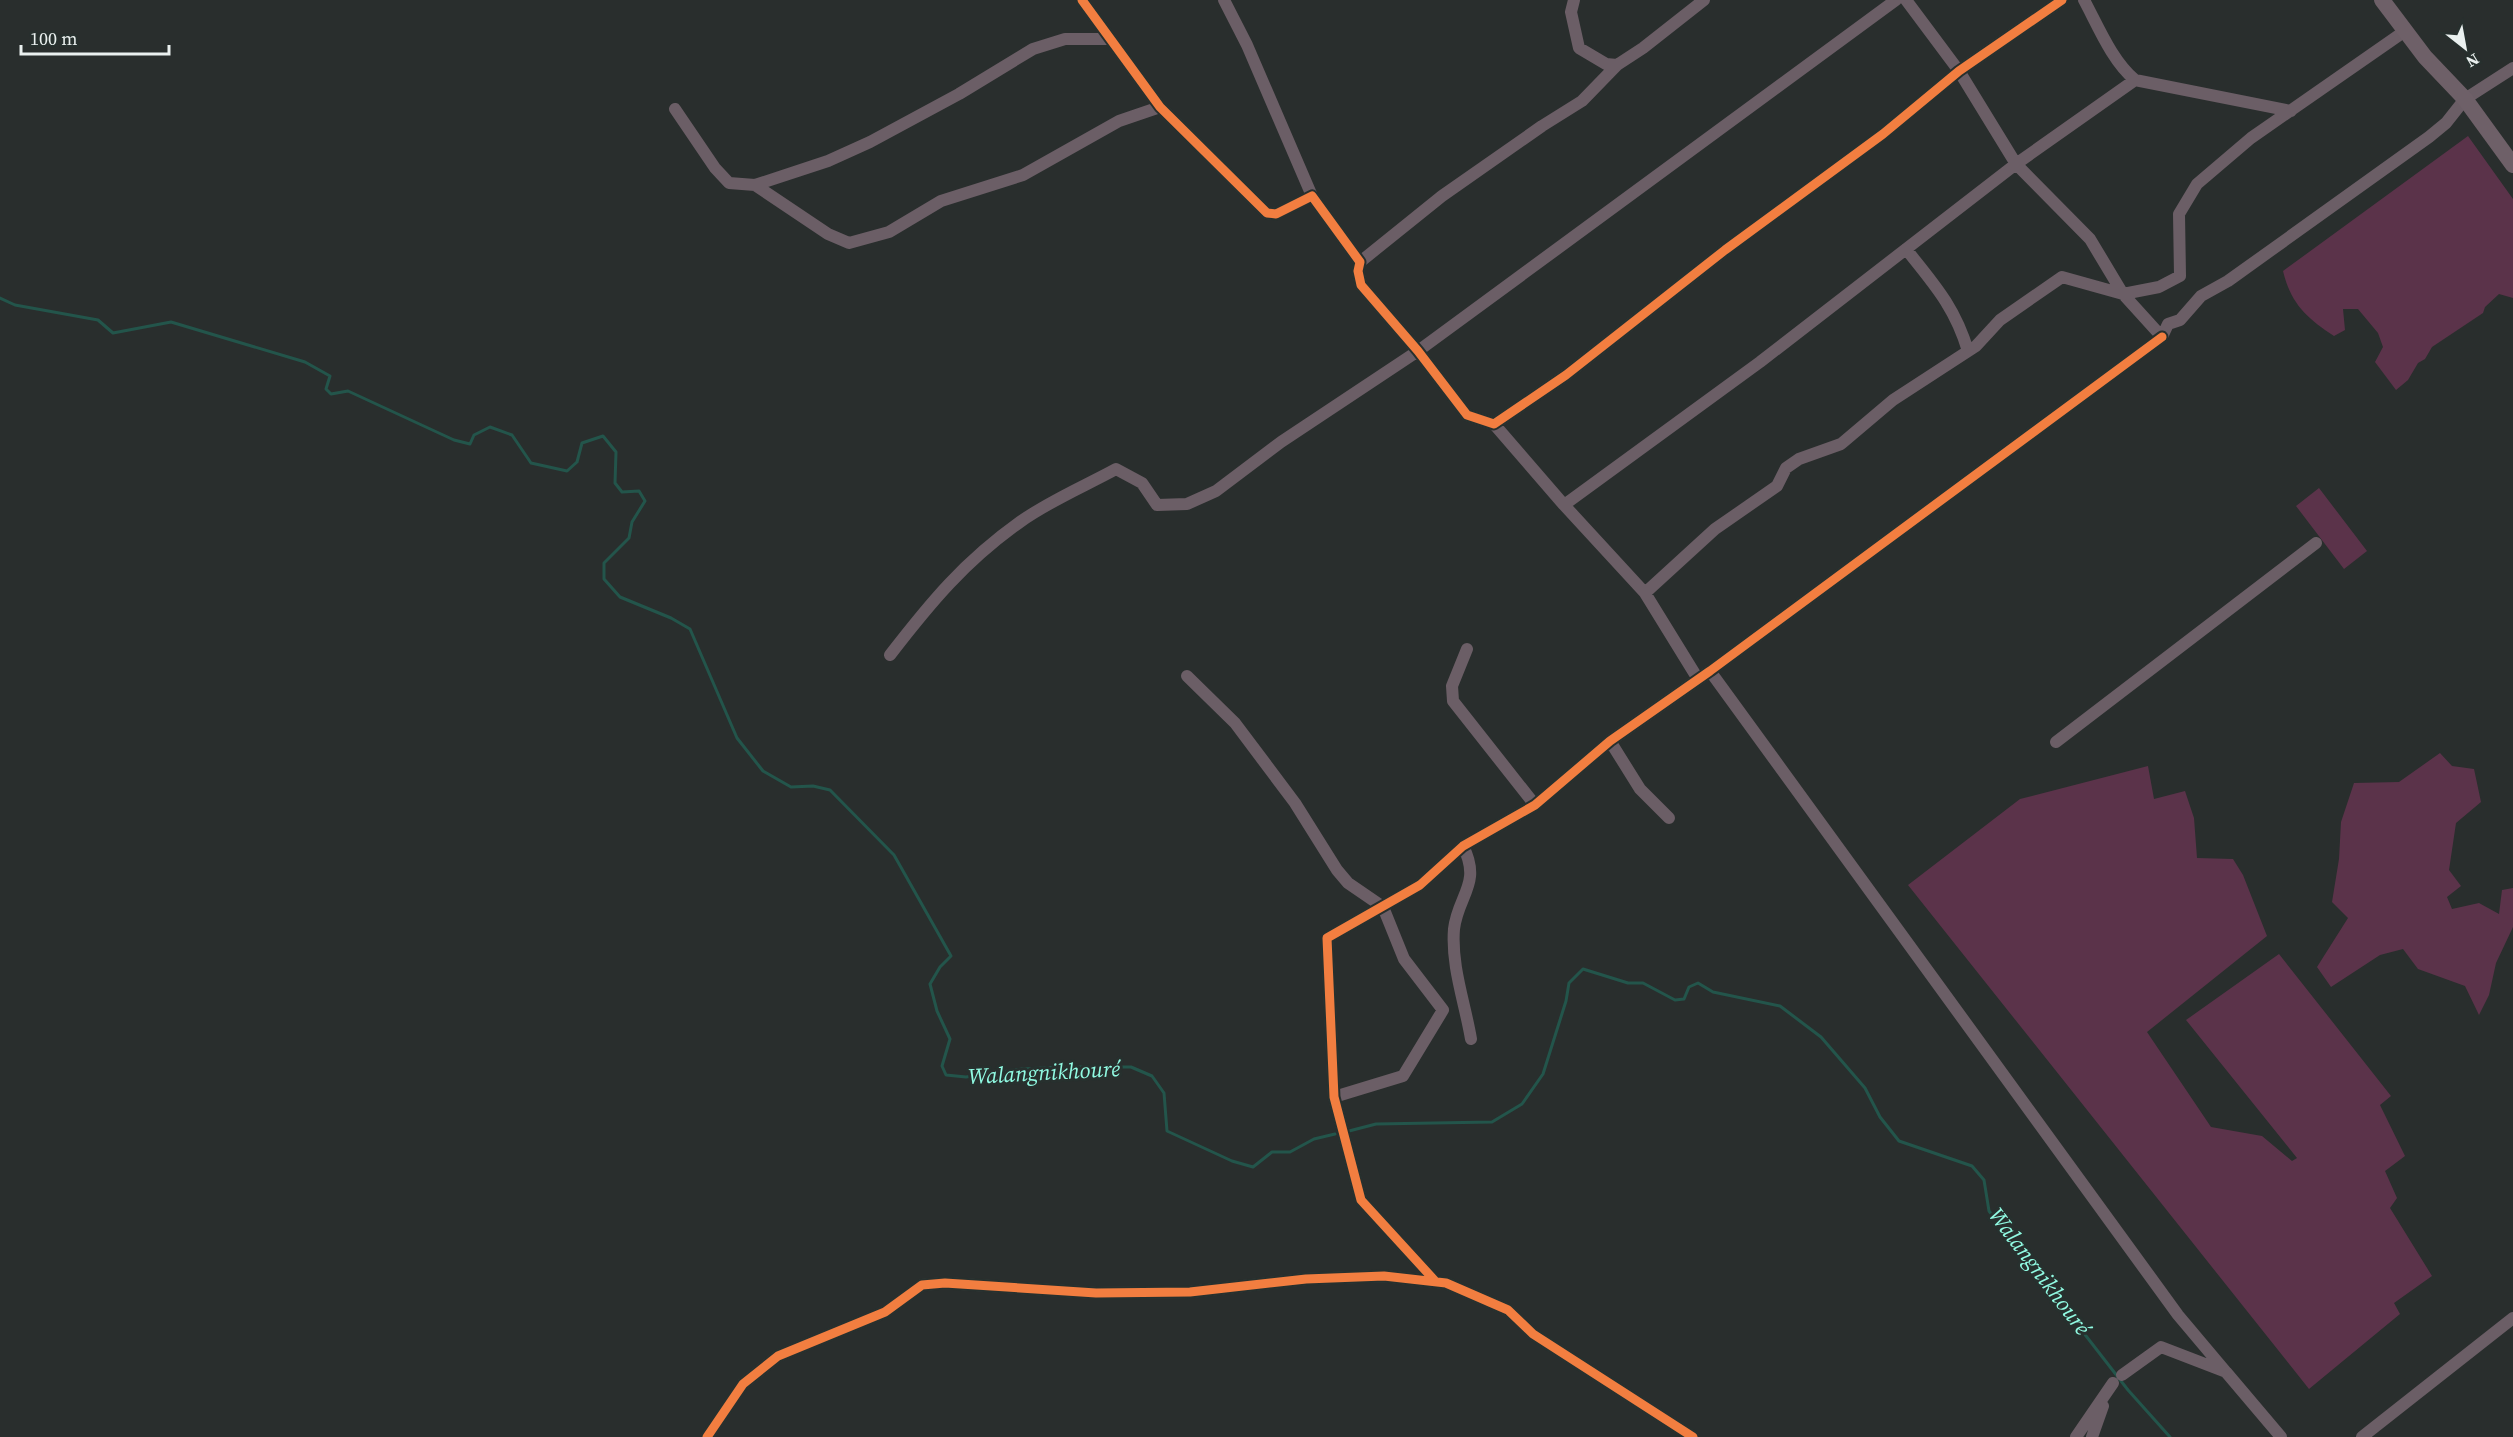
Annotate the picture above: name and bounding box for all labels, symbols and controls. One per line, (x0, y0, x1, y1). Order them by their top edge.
scale bar (21, 18, 170, 56)
north arrow (2435, 18, 2495, 78)
text: 100 m (30, 26, 77, 51)
text: N (2462, 48, 2483, 73)
water label: Walangnikhouré (967, 1053, 1123, 1091)
water label: Walangnikhouré (1982, 1201, 2099, 1342)

